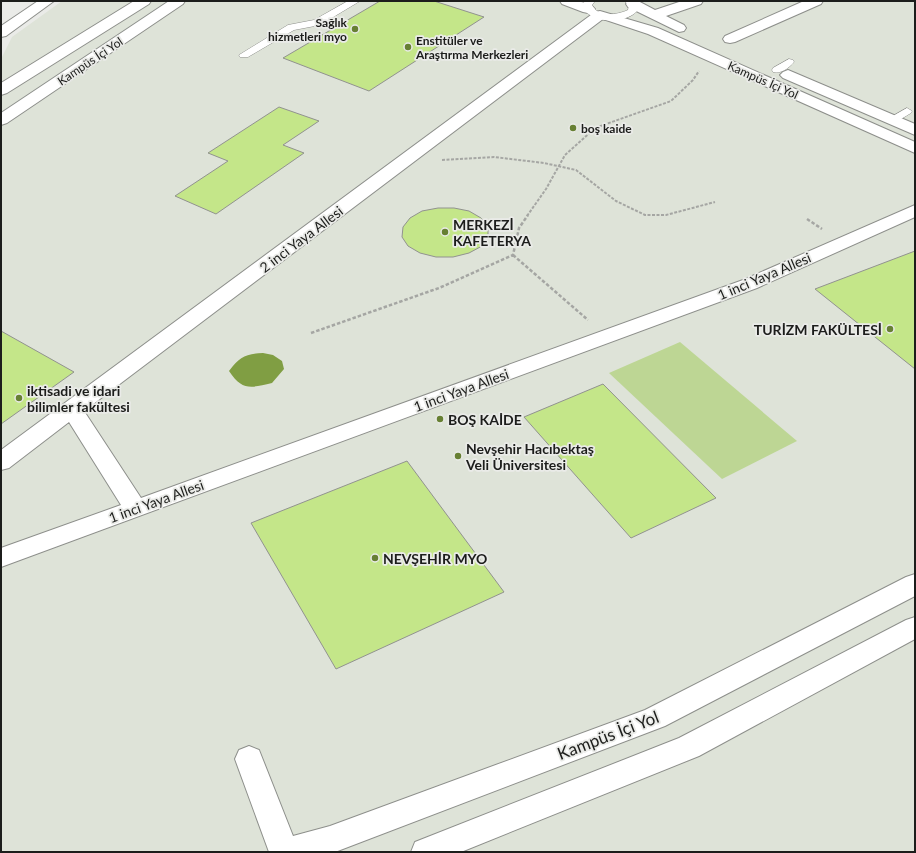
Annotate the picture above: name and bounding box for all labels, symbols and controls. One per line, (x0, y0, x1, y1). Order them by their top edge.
place label: Sağlık hizmetleri myo (268, 15, 348, 44)
marker: Sağlık hizmetleri myo (350, 24, 360, 34)
place label: Enstitüler ve Araştırma Merkezleri (415, 33, 528, 62)
street label: Kampüs İçi Yol (54, 34, 126, 88)
marker: Enstitüler ve Araştırma Merkezleri (403, 42, 413, 52)
street label: Kampüs İçi Yol (725, 58, 801, 102)
place label: boş kaide (581, 121, 632, 136)
marker: boş kaide (568, 123, 578, 133)
street label: 2 inci Yaya Allesi (256, 202, 346, 276)
place label: MERKEZİ KAFETERYA (453, 216, 531, 249)
marker: MERKEZİ KAFETERYA (440, 227, 450, 237)
street label: 1 inci Yaya Allesi (715, 249, 813, 303)
place label: TURİZM FAKÜLTESİ (754, 321, 882, 338)
marker: TURİZM FAKÜLTESİ (885, 324, 895, 334)
street label: 1 inci Yaya Allesi (411, 365, 511, 415)
place label: iktisadi ve idari bilimler fakültesi (27, 382, 130, 415)
marker: iktisadi ve idari bilimler fakültesi (14, 393, 24, 403)
place label: BOŞ KAİDE (448, 411, 522, 428)
marker: BOŞ KAİDE (435, 414, 445, 424)
place label: Nevşehir Hacıbektaş Veli Üniversitesi (465, 440, 594, 473)
marker: Nevşehir Hacıbektaş Veli Üniversitesi (453, 451, 463, 461)
street label: 1 inci Yaya Allesi (106, 476, 206, 526)
place label: NEVŞEHİR MYO (383, 550, 487, 567)
marker: NEVŞEHİR MYO (370, 553, 380, 563)
street label: Kampüs İçi Yol (554, 706, 662, 764)

